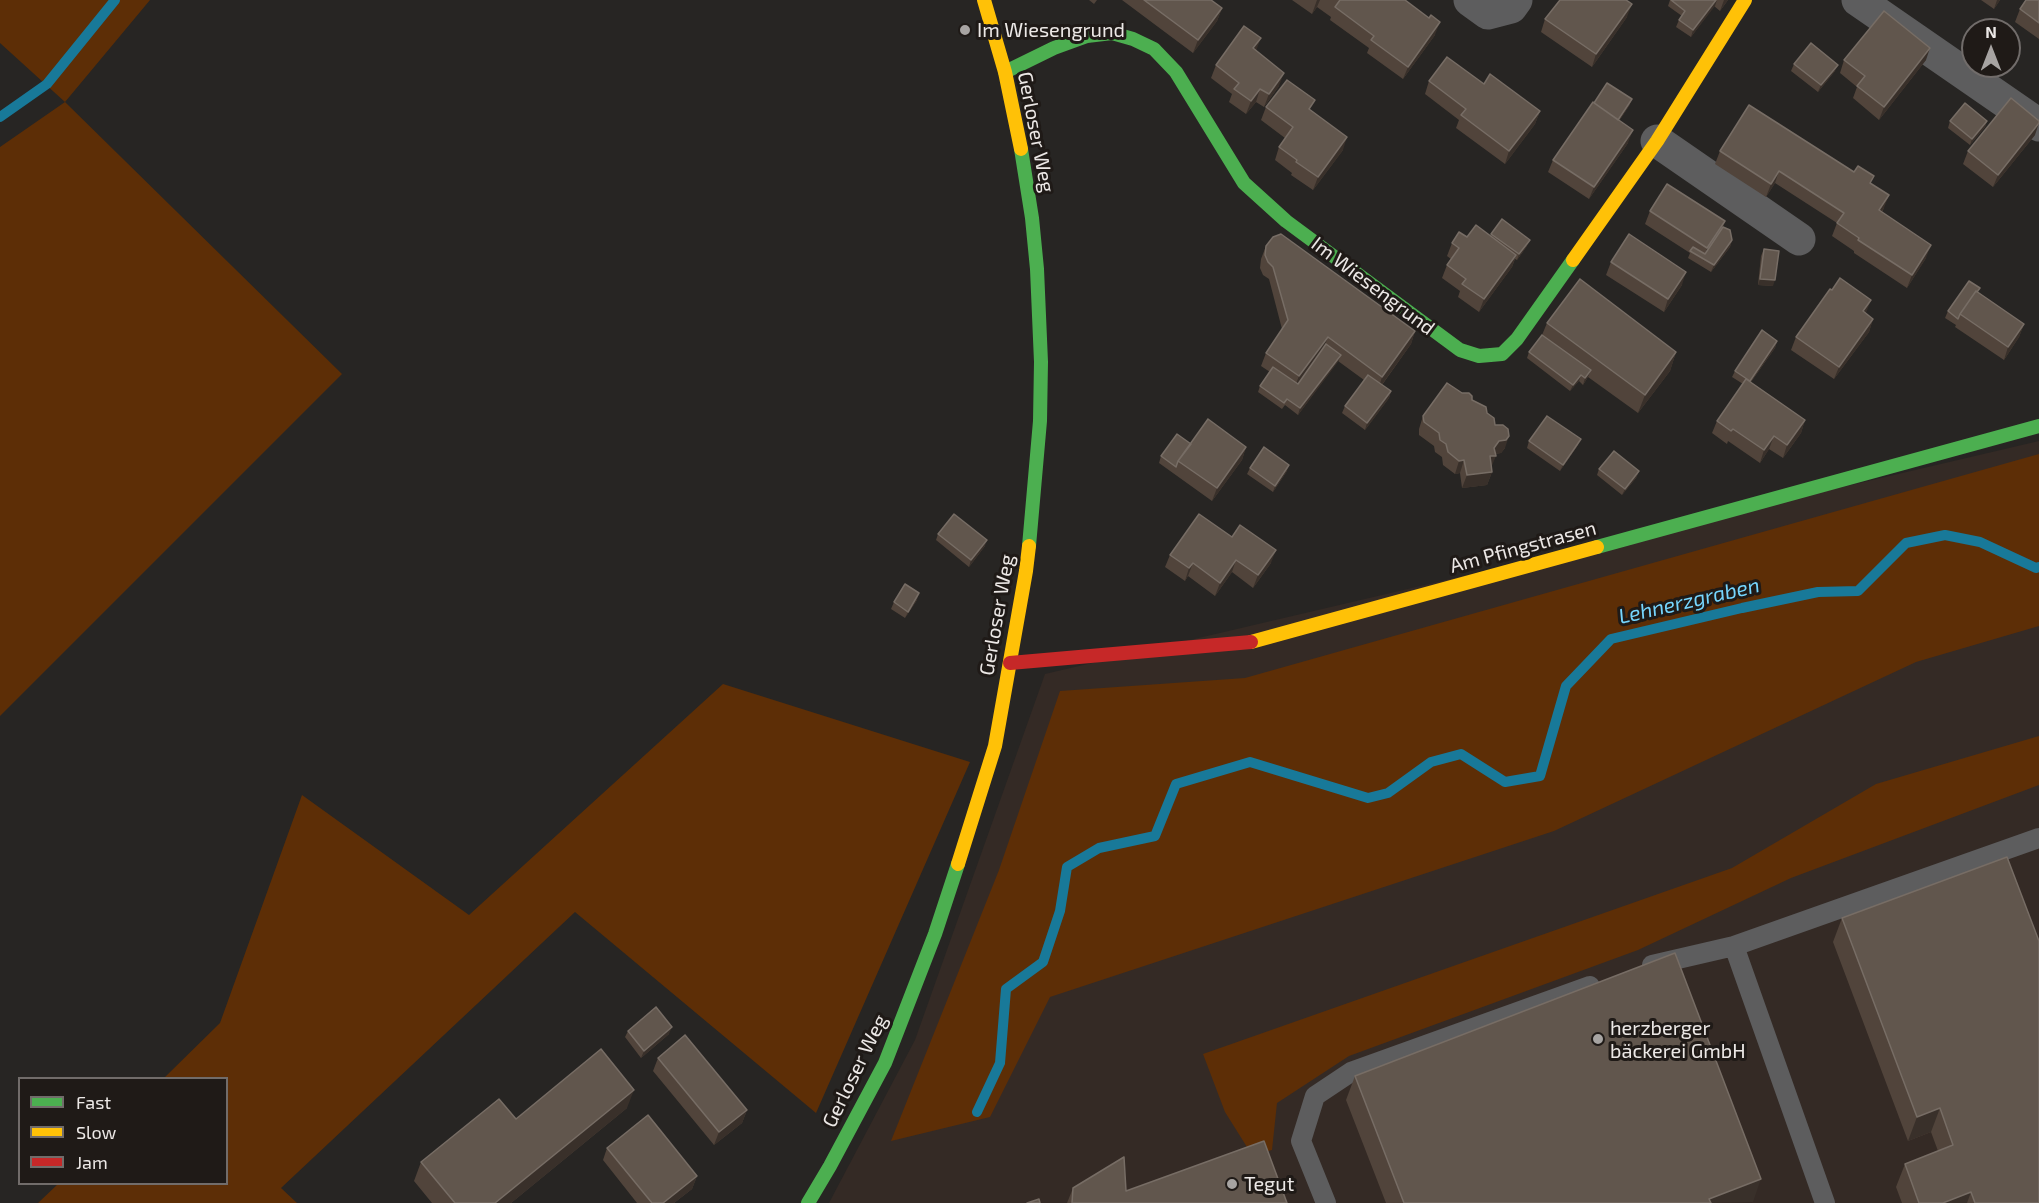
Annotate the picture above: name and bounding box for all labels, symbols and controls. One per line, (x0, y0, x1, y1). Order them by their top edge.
place label: Im Wiesengrund (977, 18, 1125, 42)
north arrow (1961, 18, 2021, 78)
text: N (1985, 22, 1997, 41)
marker: Im Wiesengrund (958, 23, 972, 37)
street label: Gerloser Weg (1013, 70, 1059, 194)
street label: Im Wiesengrund (1307, 232, 1439, 340)
street label: Am Pfingstrasen (1447, 516, 1599, 578)
street label: Gerloser Weg (975, 553, 1019, 677)
water label: Lehnerzgraben (1616, 573, 1762, 629)
street label: Gerloser Weg (817, 1011, 893, 1131)
place label: herzberger bäckerei GmbH (1610, 1016, 1746, 1063)
marker: herzberger bäckerei GmbH (1591, 1032, 1605, 1046)
legend (18, 1077, 228, 1185)
text: Fast (76, 1091, 111, 1113)
text: Slow (76, 1121, 116, 1143)
text: Jam (76, 1151, 108, 1173)
place label: Tegut (1244, 1172, 1294, 1196)
marker: Tegut (1225, 1177, 1239, 1191)

